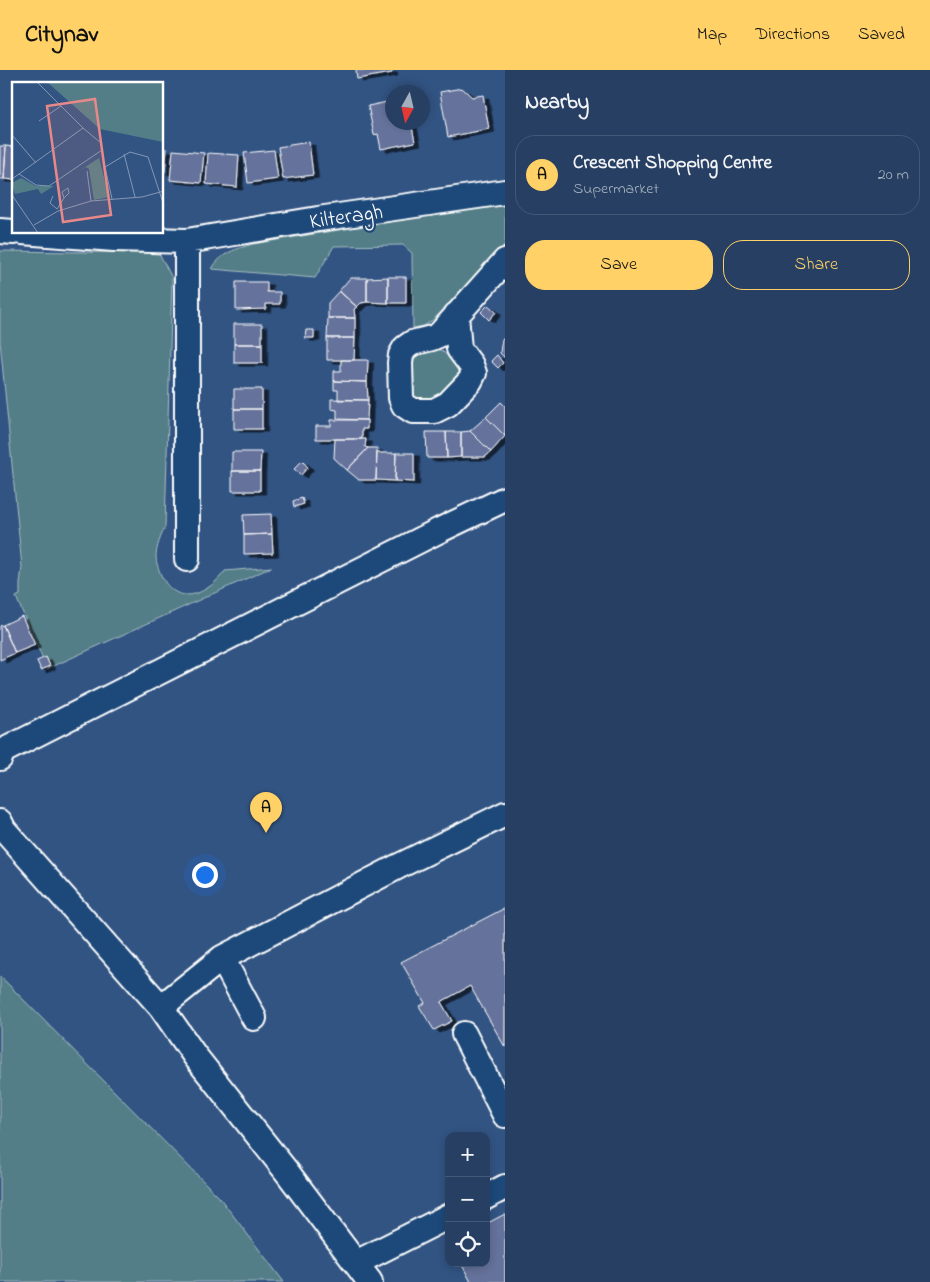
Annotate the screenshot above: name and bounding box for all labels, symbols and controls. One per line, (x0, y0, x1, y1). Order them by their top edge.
text: Citynav (25, 18, 98, 53)
text: Map (697, 22, 727, 48)
text: Directions (755, 22, 830, 48)
text: Saved (858, 22, 905, 48)
inset map (12, 82, 164, 234)
north arrow (385, 85, 430, 130)
text: Nearby (525, 88, 589, 118)
text: Crescent Shopping Centre (573, 150, 772, 177)
text: A (537, 163, 547, 187)
text: 20 m (878, 163, 909, 187)
text: Supermarket (573, 177, 659, 201)
street label: Kilteragh (308, 197, 385, 240)
button: Save (525, 240, 713, 290)
button: Share (723, 240, 910, 290)
pin: A (250, 792, 282, 833)
your location (192, 862, 218, 888)
map controls (445, 1132, 490, 1267)
button: + (445, 1132, 490, 1177)
button: − (445, 1177, 490, 1222)
button: locate (445, 1222, 490, 1267)

